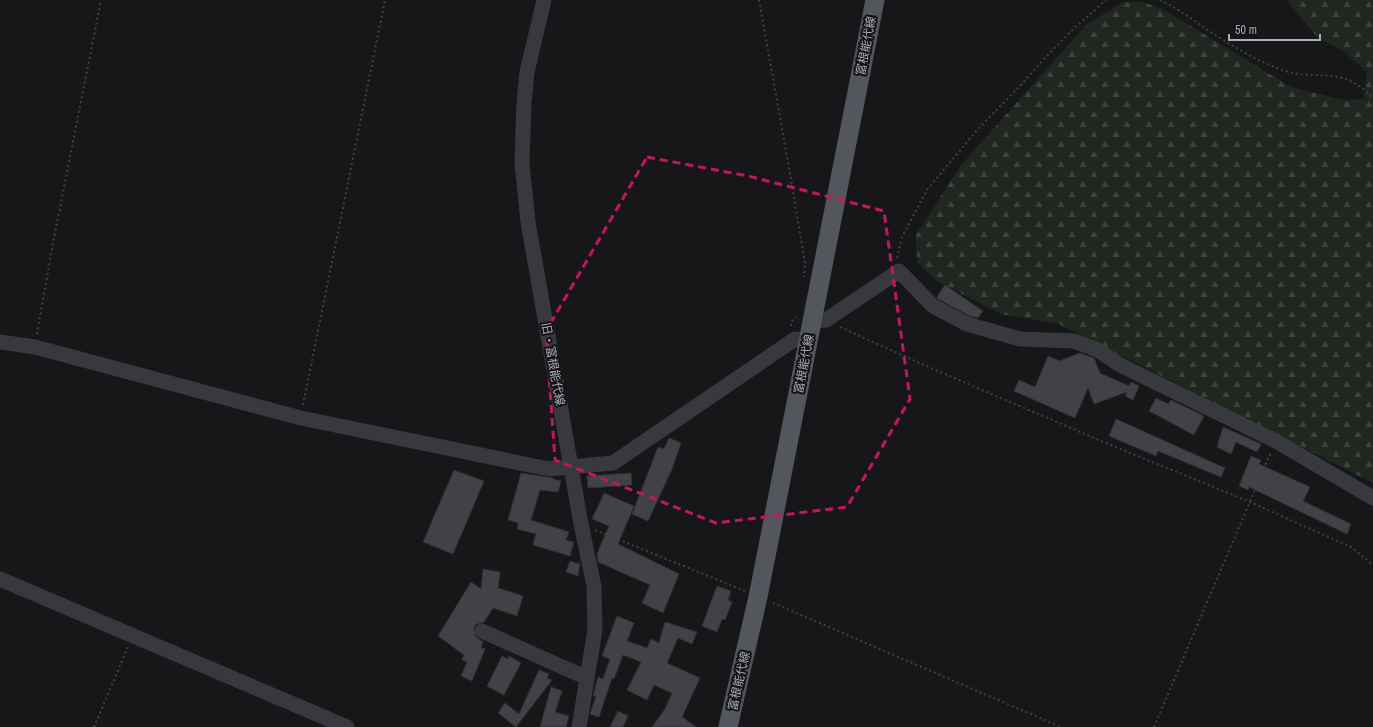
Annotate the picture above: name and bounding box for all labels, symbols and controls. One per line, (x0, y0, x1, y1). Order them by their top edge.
street label: 富根能代線 (852, 15, 880, 77)
scale bar (1229, 16, 1320, 42)
text: 50 m (1235, 22, 1257, 38)
street label: 旧・富根能代線 (538, 321, 568, 407)
street label: 富根能代線 (790, 333, 818, 395)
street label: 富根能代線 (724, 650, 754, 712)

